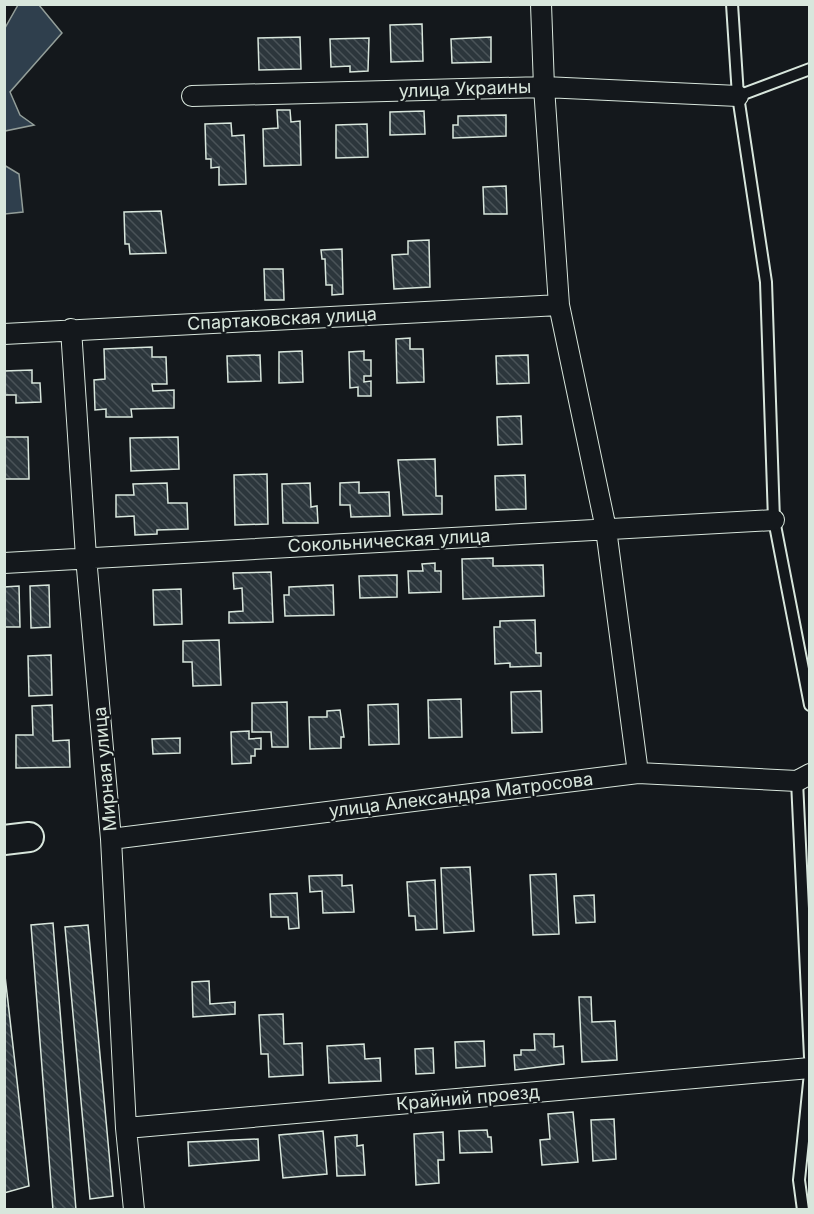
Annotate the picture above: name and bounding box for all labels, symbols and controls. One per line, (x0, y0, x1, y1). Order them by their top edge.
street label: улица Украины (398, 76, 532, 101)
street label: Спартаковская улица (187, 303, 377, 334)
street label: Сокольническая улица (287, 525, 491, 556)
street label: Мирная улица (89, 706, 120, 832)
street label: улица Александра Матросова (328, 768, 594, 821)
street label: Крайний проезд (395, 1081, 541, 1114)

